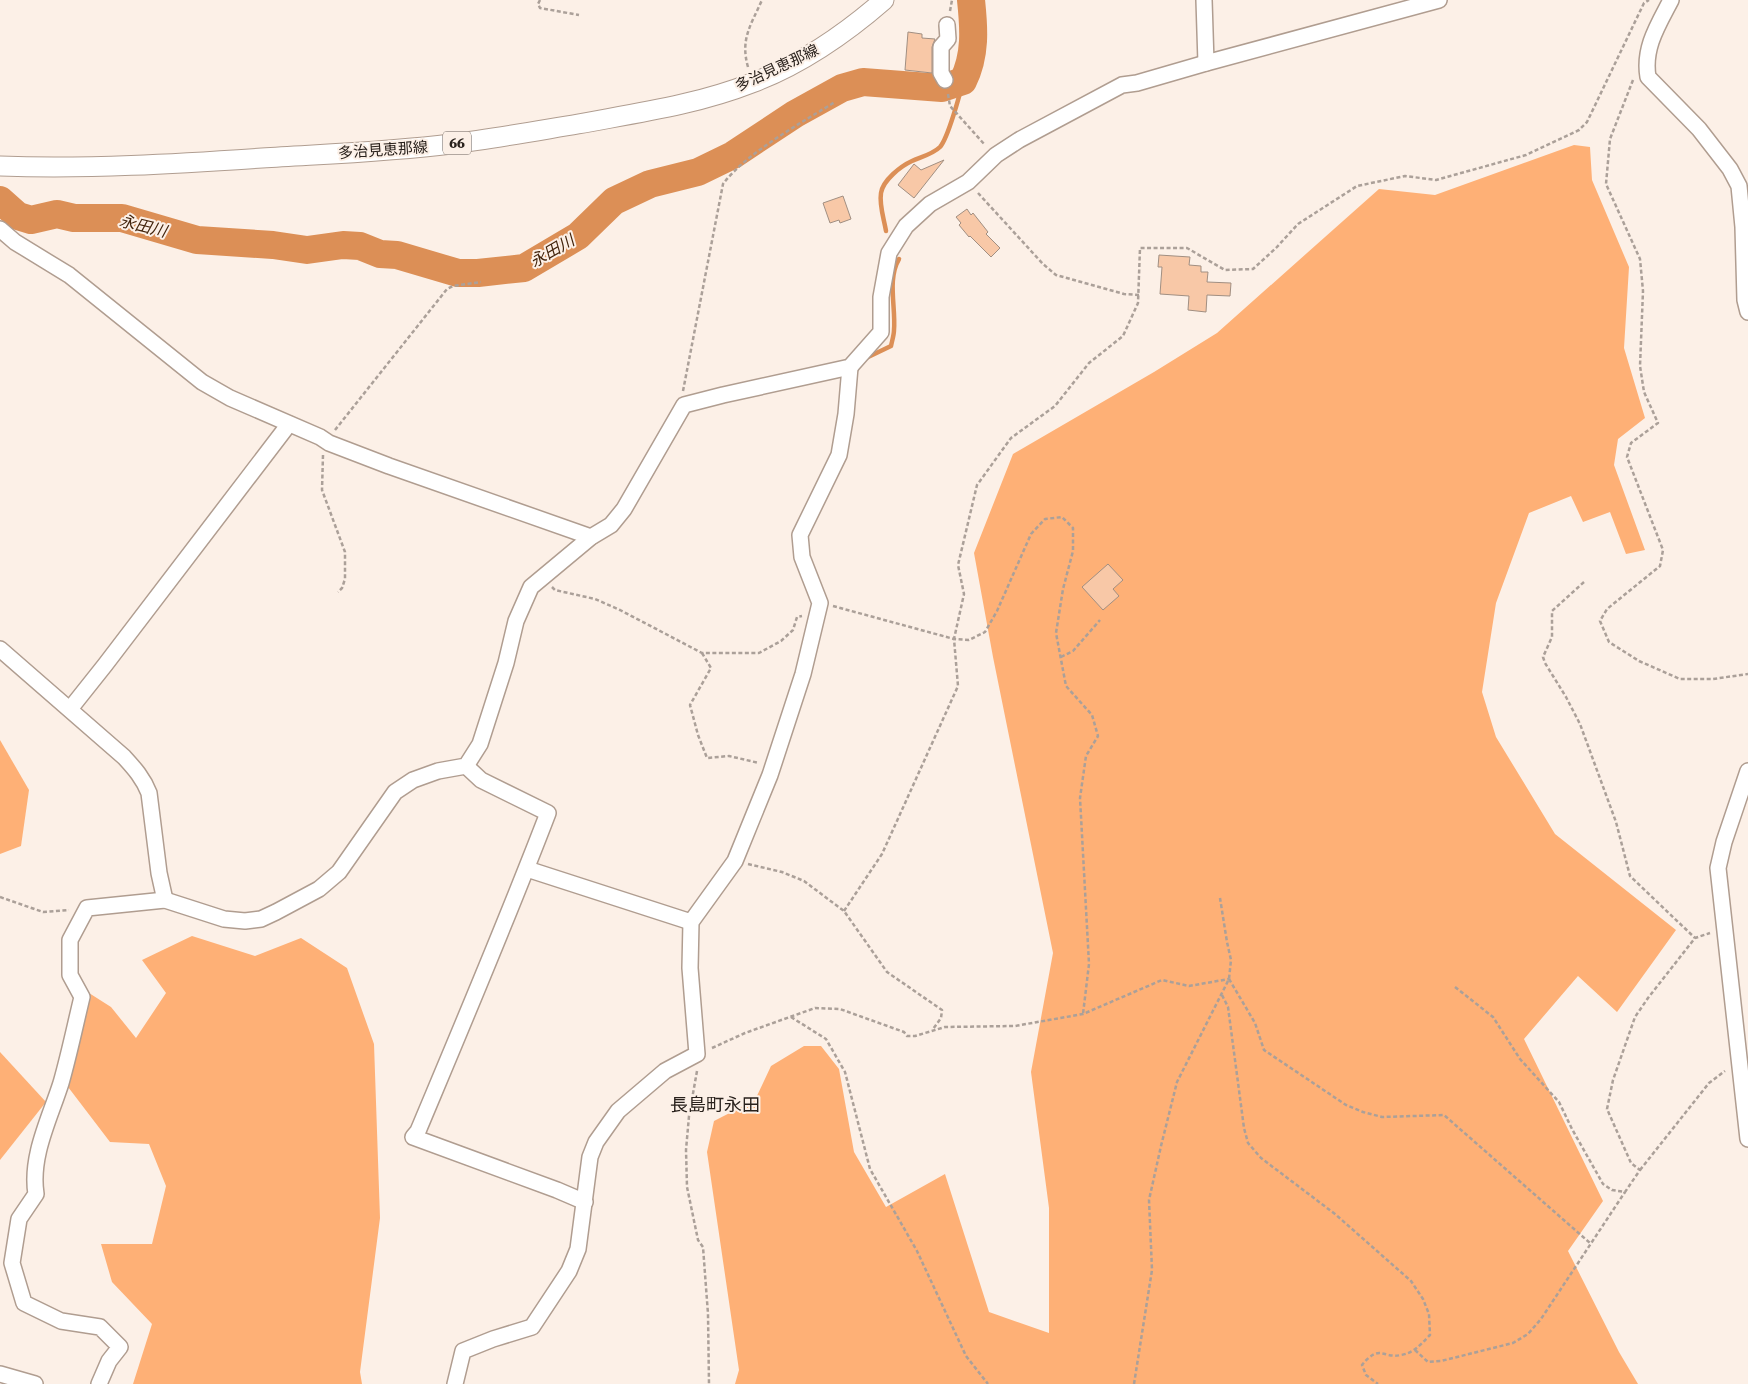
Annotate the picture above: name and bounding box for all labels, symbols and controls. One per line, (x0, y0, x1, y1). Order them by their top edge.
street label: 多治見恵那線 (732, 41, 822, 95)
road number: 66 (443, 132, 471, 154)
street label: 多治見恵那線 (337, 138, 429, 162)
water label: 永田川 (117, 211, 171, 242)
water label: 永田川 (526, 230, 579, 271)
district label: 長島町永田 (670, 1094, 760, 1115)

